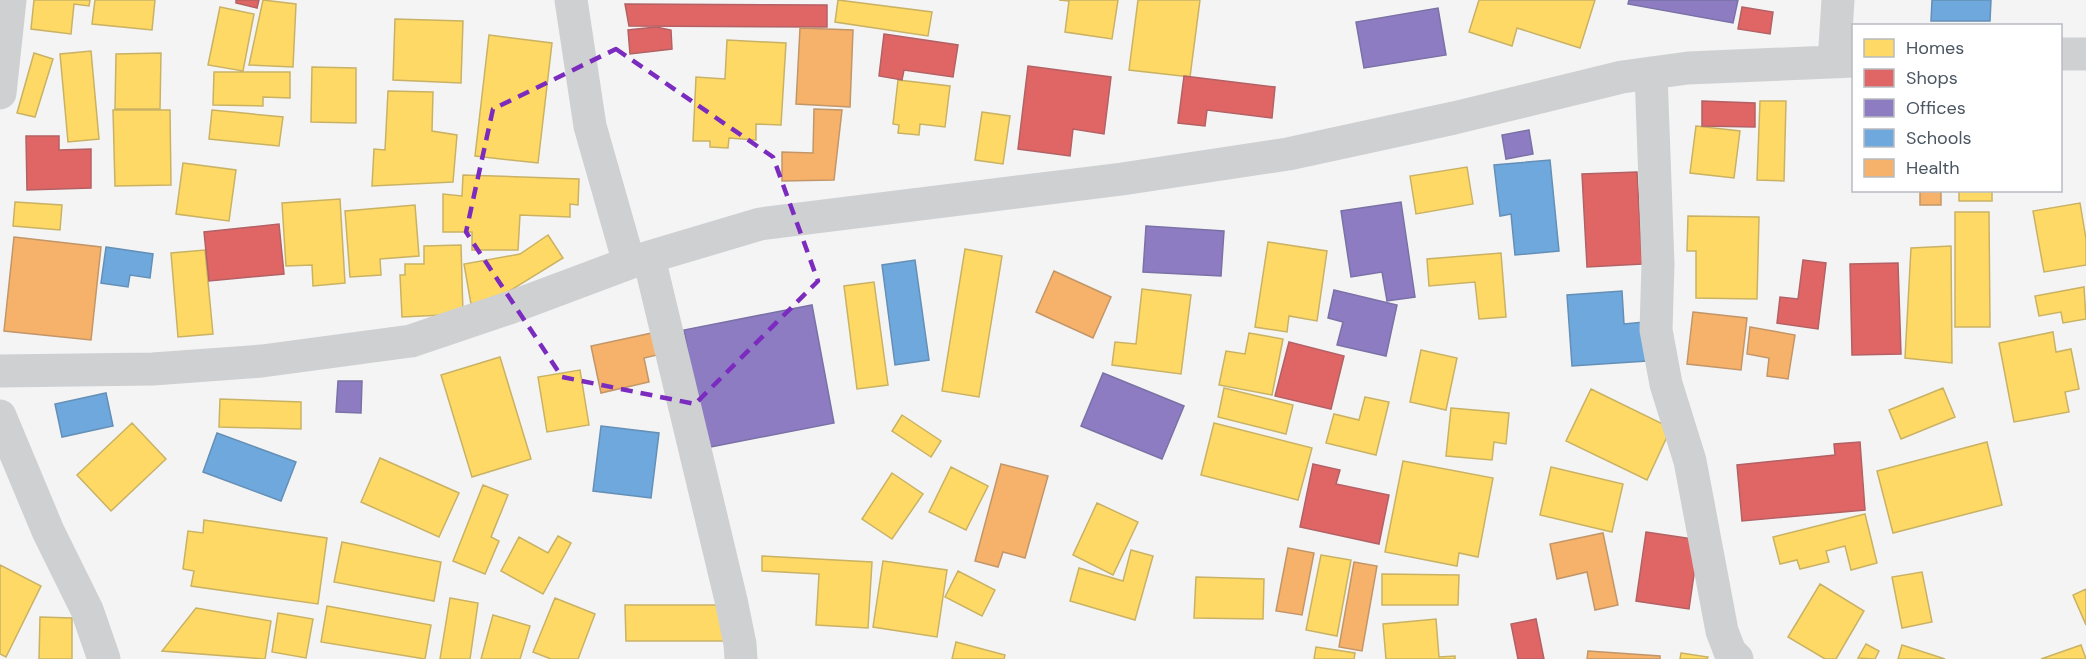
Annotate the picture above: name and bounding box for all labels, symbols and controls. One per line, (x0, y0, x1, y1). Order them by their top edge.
legend (1852, 24, 2062, 192)
text: Homes (1906, 36, 1964, 60)
text: Shops (1906, 66, 1958, 90)
text: Offices (1906, 96, 1966, 120)
text: Schools (1906, 126, 1971, 150)
text: Health (1906, 156, 1960, 180)

